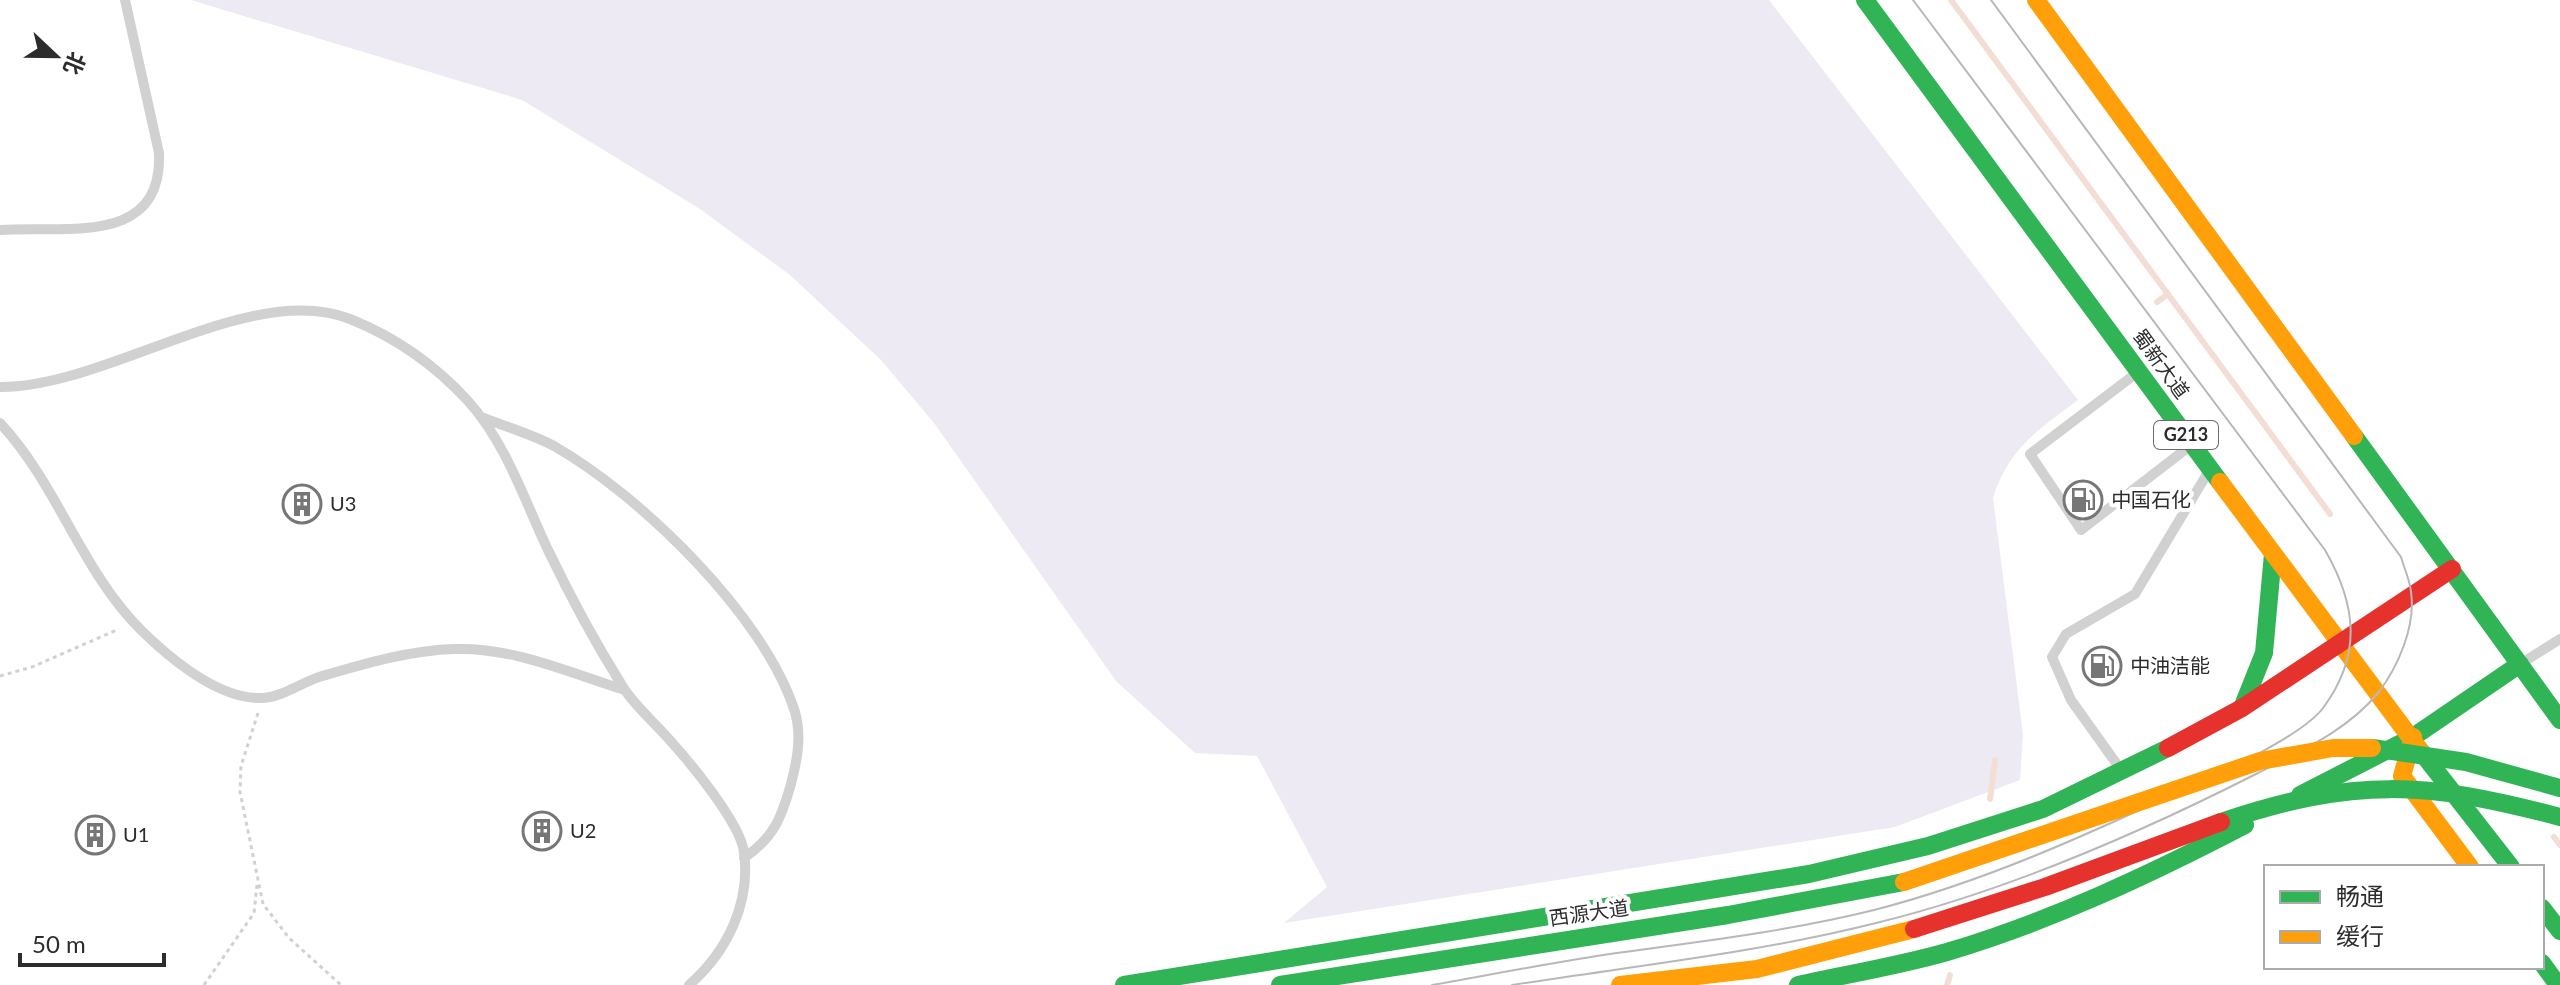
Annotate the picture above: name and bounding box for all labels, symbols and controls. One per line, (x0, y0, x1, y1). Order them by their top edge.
north arrow (16, 16, 96, 96)
text: 北 (58, 48, 92, 79)
street label: 蜀新大道 (2129, 324, 2195, 403)
road number: G213 (2154, 421, 2218, 449)
fuel station icon: 中国石化 (2062, 479, 2104, 521)
building icon: U3 (281, 483, 323, 525)
place label: 中国石化 (2111, 487, 2191, 511)
place label: U3 (330, 491, 356, 515)
fuel station icon: 中油洁能 (2081, 645, 2123, 687)
place label: 中油洁能 (2130, 653, 2210, 677)
building icon: U2 (521, 810, 563, 852)
building icon: U1 (74, 814, 116, 856)
place label: U2 (570, 818, 596, 842)
place label: U1 (123, 822, 149, 846)
legend (2264, 865, 2544, 969)
text: 畅通 (2336, 881, 2384, 910)
street label: 西源大道 (1548, 895, 1630, 929)
scale bar (20, 917, 164, 967)
text: 缓行 (2336, 921, 2384, 950)
text: 50 m (32, 929, 86, 958)

